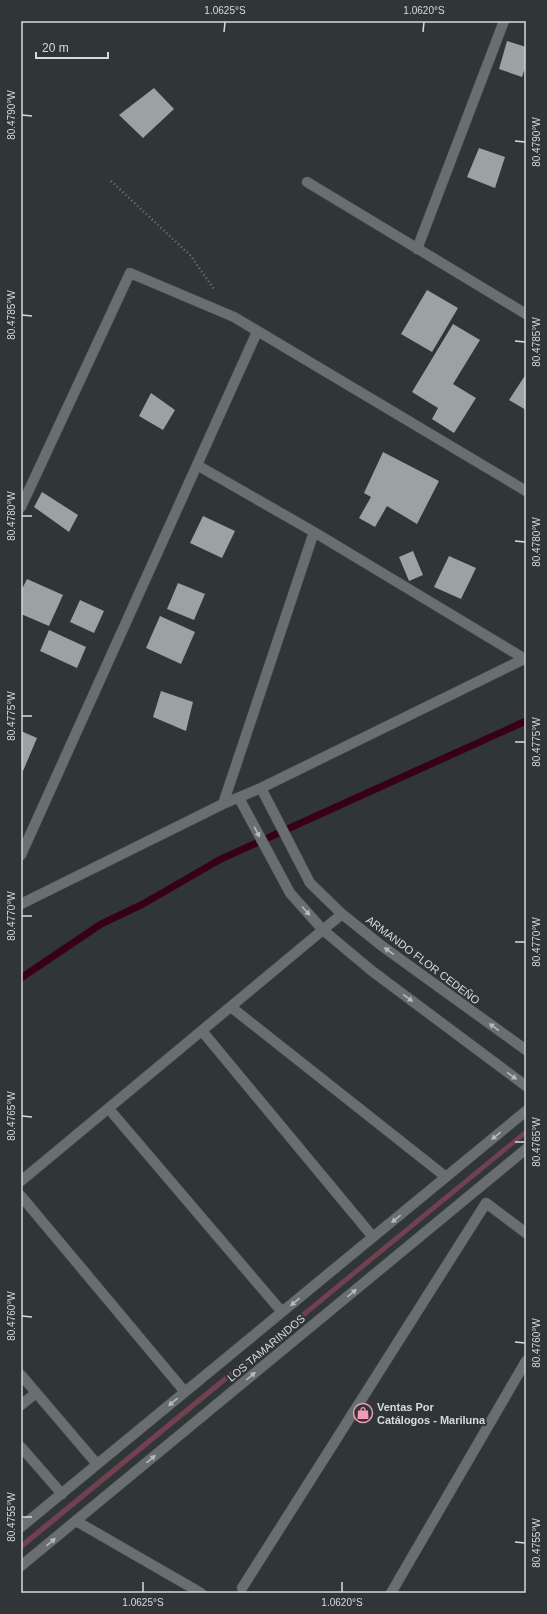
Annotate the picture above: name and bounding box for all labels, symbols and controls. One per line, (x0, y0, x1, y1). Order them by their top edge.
text: 1.0625°S (204, 5, 246, 16)
text: 1.0620°S (403, 5, 445, 16)
scale bar (36, 34, 108, 60)
text: 20 m (42, 41, 69, 55)
text: 80.4790°W (6, 90, 17, 140)
text: 80.4790°W (531, 117, 542, 167)
text: 80.4785°W (6, 290, 17, 340)
text: 80.4785°W (531, 317, 542, 367)
text: 80.4780°W (6, 491, 17, 541)
text: 80.4780°W (531, 517, 542, 567)
text: 80.4775°W (6, 691, 17, 741)
text: 80.4775°W (531, 717, 542, 767)
one-way arrow (254, 827, 260, 838)
text: 80.4770°W (6, 891, 17, 941)
one-way arrow (302, 906, 311, 917)
street label: ARMANDO FLOR CEDEÑO (364, 913, 482, 1007)
text: 80.4770°W (531, 917, 542, 967)
one-way arrow (383, 947, 394, 955)
one-way arrow (403, 994, 413, 1002)
one-way arrow (489, 1023, 500, 1031)
one-way arrow (507, 1071, 518, 1080)
text: 80.4765°W (6, 1091, 17, 1141)
text: 80.4765°W (531, 1117, 542, 1167)
one-way arrow (490, 1132, 501, 1141)
one-way arrow (390, 1214, 401, 1223)
one-way arrow (346, 1289, 357, 1297)
text: 80.4760°W (6, 1291, 17, 1341)
one-way arrow (290, 1297, 301, 1306)
street label: LOS TAMARINDOS (225, 1312, 307, 1384)
text: 80.4760°W (531, 1318, 542, 1368)
one-way arrow (246, 1371, 257, 1380)
one-way arrow (168, 1397, 179, 1406)
place label: Ventas Por Catálogos - Mariluna (377, 1401, 486, 1426)
shop icon: Ventas Por Catálogos - Mariluna (352, 1402, 374, 1424)
one-way arrow (146, 1454, 157, 1463)
text: 80.4755°W (6, 1492, 17, 1542)
text: 80.4755°W (531, 1518, 542, 1568)
one-way arrow (46, 1537, 56, 1546)
text: 1.0625°S (122, 1597, 164, 1608)
text: 1.0620°S (321, 1597, 363, 1608)

